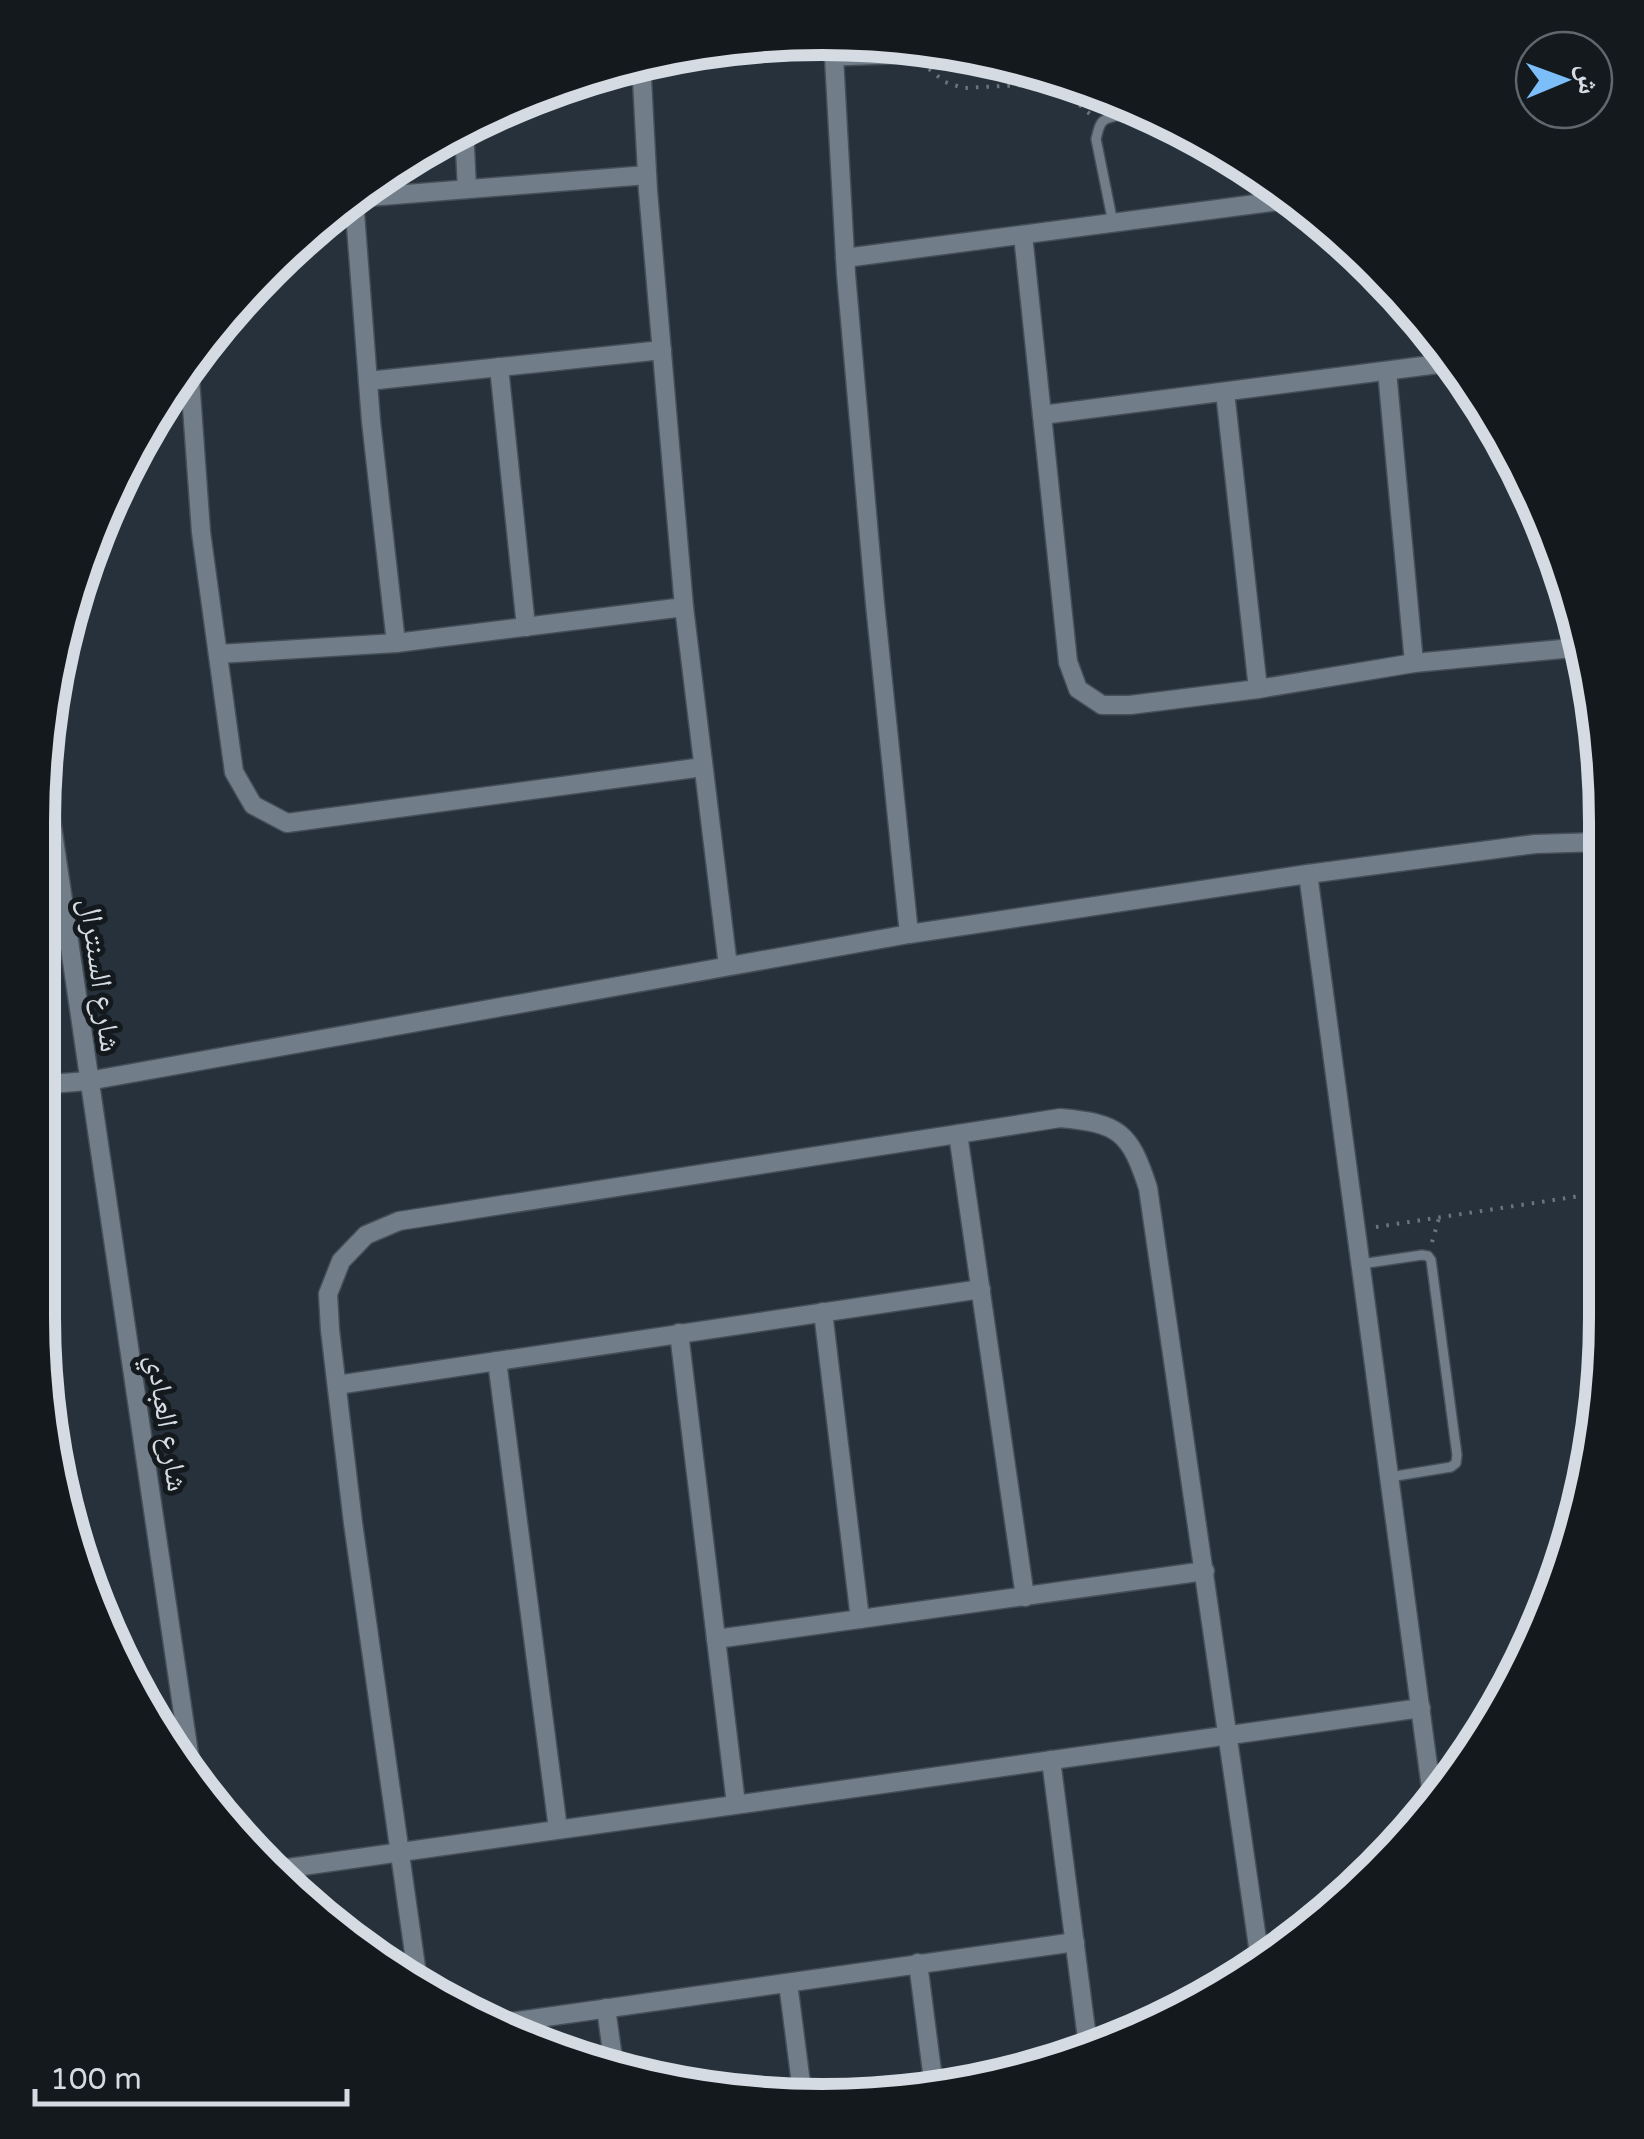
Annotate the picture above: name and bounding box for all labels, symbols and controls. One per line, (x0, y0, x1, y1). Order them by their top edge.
north arrow (1514, 30, 1614, 130)
text: ش (1571, 64, 1605, 95)
street label: شارع السنترال (71, 896, 129, 1054)
street label: شارع العبادي (133, 1352, 196, 1495)
scale bar (35, 2044, 348, 2106)
text: 100 m (50, 2061, 142, 2098)

